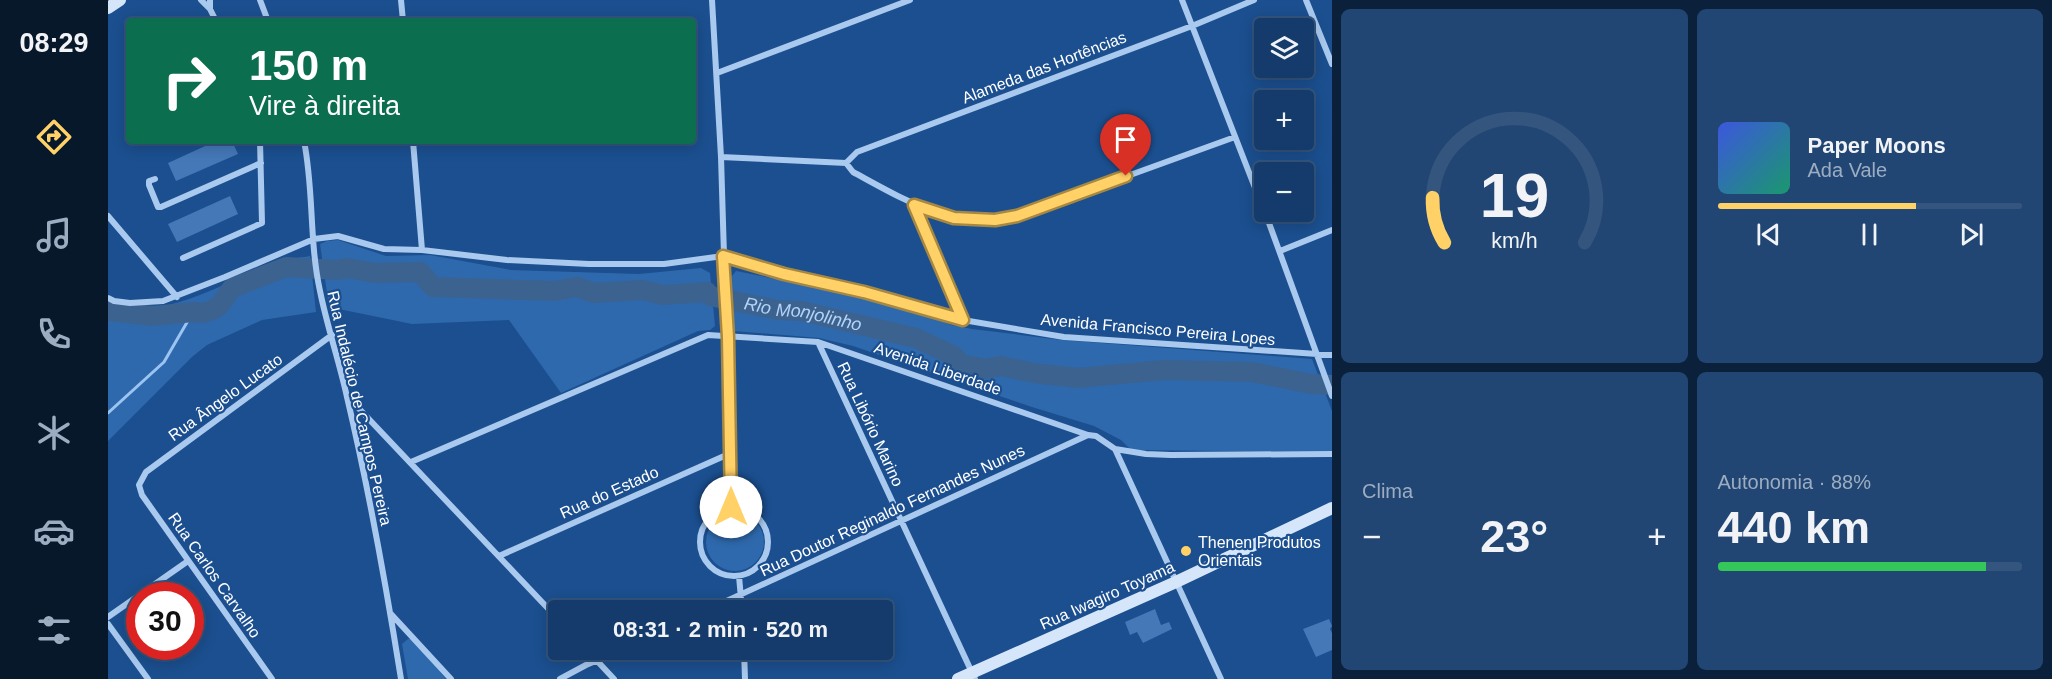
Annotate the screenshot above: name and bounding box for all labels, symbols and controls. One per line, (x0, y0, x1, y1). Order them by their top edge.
map controls (1254, 18, 1314, 222)
button: layers (1254, 18, 1314, 78)
text: 08:29 (19, 28, 89, 58)
street label: Alameda das Hortências (960, 28, 1129, 107)
icon: right (150, 42, 228, 120)
text: 150 m (249, 42, 368, 89)
button: + (1254, 90, 1314, 150)
text: Vire à direita (249, 91, 400, 121)
pin (1100, 114, 1151, 176)
icon: directions (33, 116, 75, 158)
icon: arrive (1109, 123, 1142, 156)
text: Paper Moons (1808, 133, 1946, 158)
text: Ada Vale (1808, 159, 1887, 181)
text: 19 (1480, 161, 1549, 230)
button: − (1254, 162, 1314, 222)
icon: music (33, 214, 75, 256)
icon: previous (1752, 218, 1785, 251)
icon: pause (1853, 218, 1886, 251)
icon: next (1955, 218, 1988, 251)
text: km/h (1491, 230, 1537, 254)
street label: Rua Indalécio de Campos Pereira (324, 289, 395, 527)
water label: Rio Monjolinho (743, 293, 864, 335)
street label: Avenida Francisco Pereira Lopes (1040, 311, 1276, 348)
icon: phone (33, 313, 75, 355)
street label: Avenida Liberdade (872, 339, 1004, 398)
street label: Rua Ângelo Lucato (165, 350, 285, 444)
street label: Rua Libório Marino (834, 359, 907, 489)
icon: climate (33, 412, 75, 454)
street label: Rua Doutor Reginaldo Fernandes Nunes (757, 441, 1027, 579)
street label: Rua do Estado (557, 463, 661, 522)
text: Autonomia · 88% (1718, 471, 1871, 493)
position arrow (699, 475, 763, 539)
text: Clima (1362, 480, 1413, 502)
text: 440 km (1718, 502, 1870, 553)
icon: car (33, 510, 75, 552)
street label: Rua Carlos Carvalho (165, 510, 264, 641)
text: 23° (1480, 511, 1548, 562)
text: − (1362, 518, 1381, 555)
text: + (1647, 518, 1667, 555)
place label: Thenen Produtos Orientais (1198, 534, 1321, 569)
marker: Thenen Produtos Orientais (1179, 544, 1193, 558)
street label: Rua Iwagiro Toyama (1037, 558, 1177, 633)
speed limit sign: 30 (126, 582, 204, 660)
icon: filters (33, 609, 75, 651)
text: 08:31 · 2 min · 520 m (613, 617, 828, 642)

